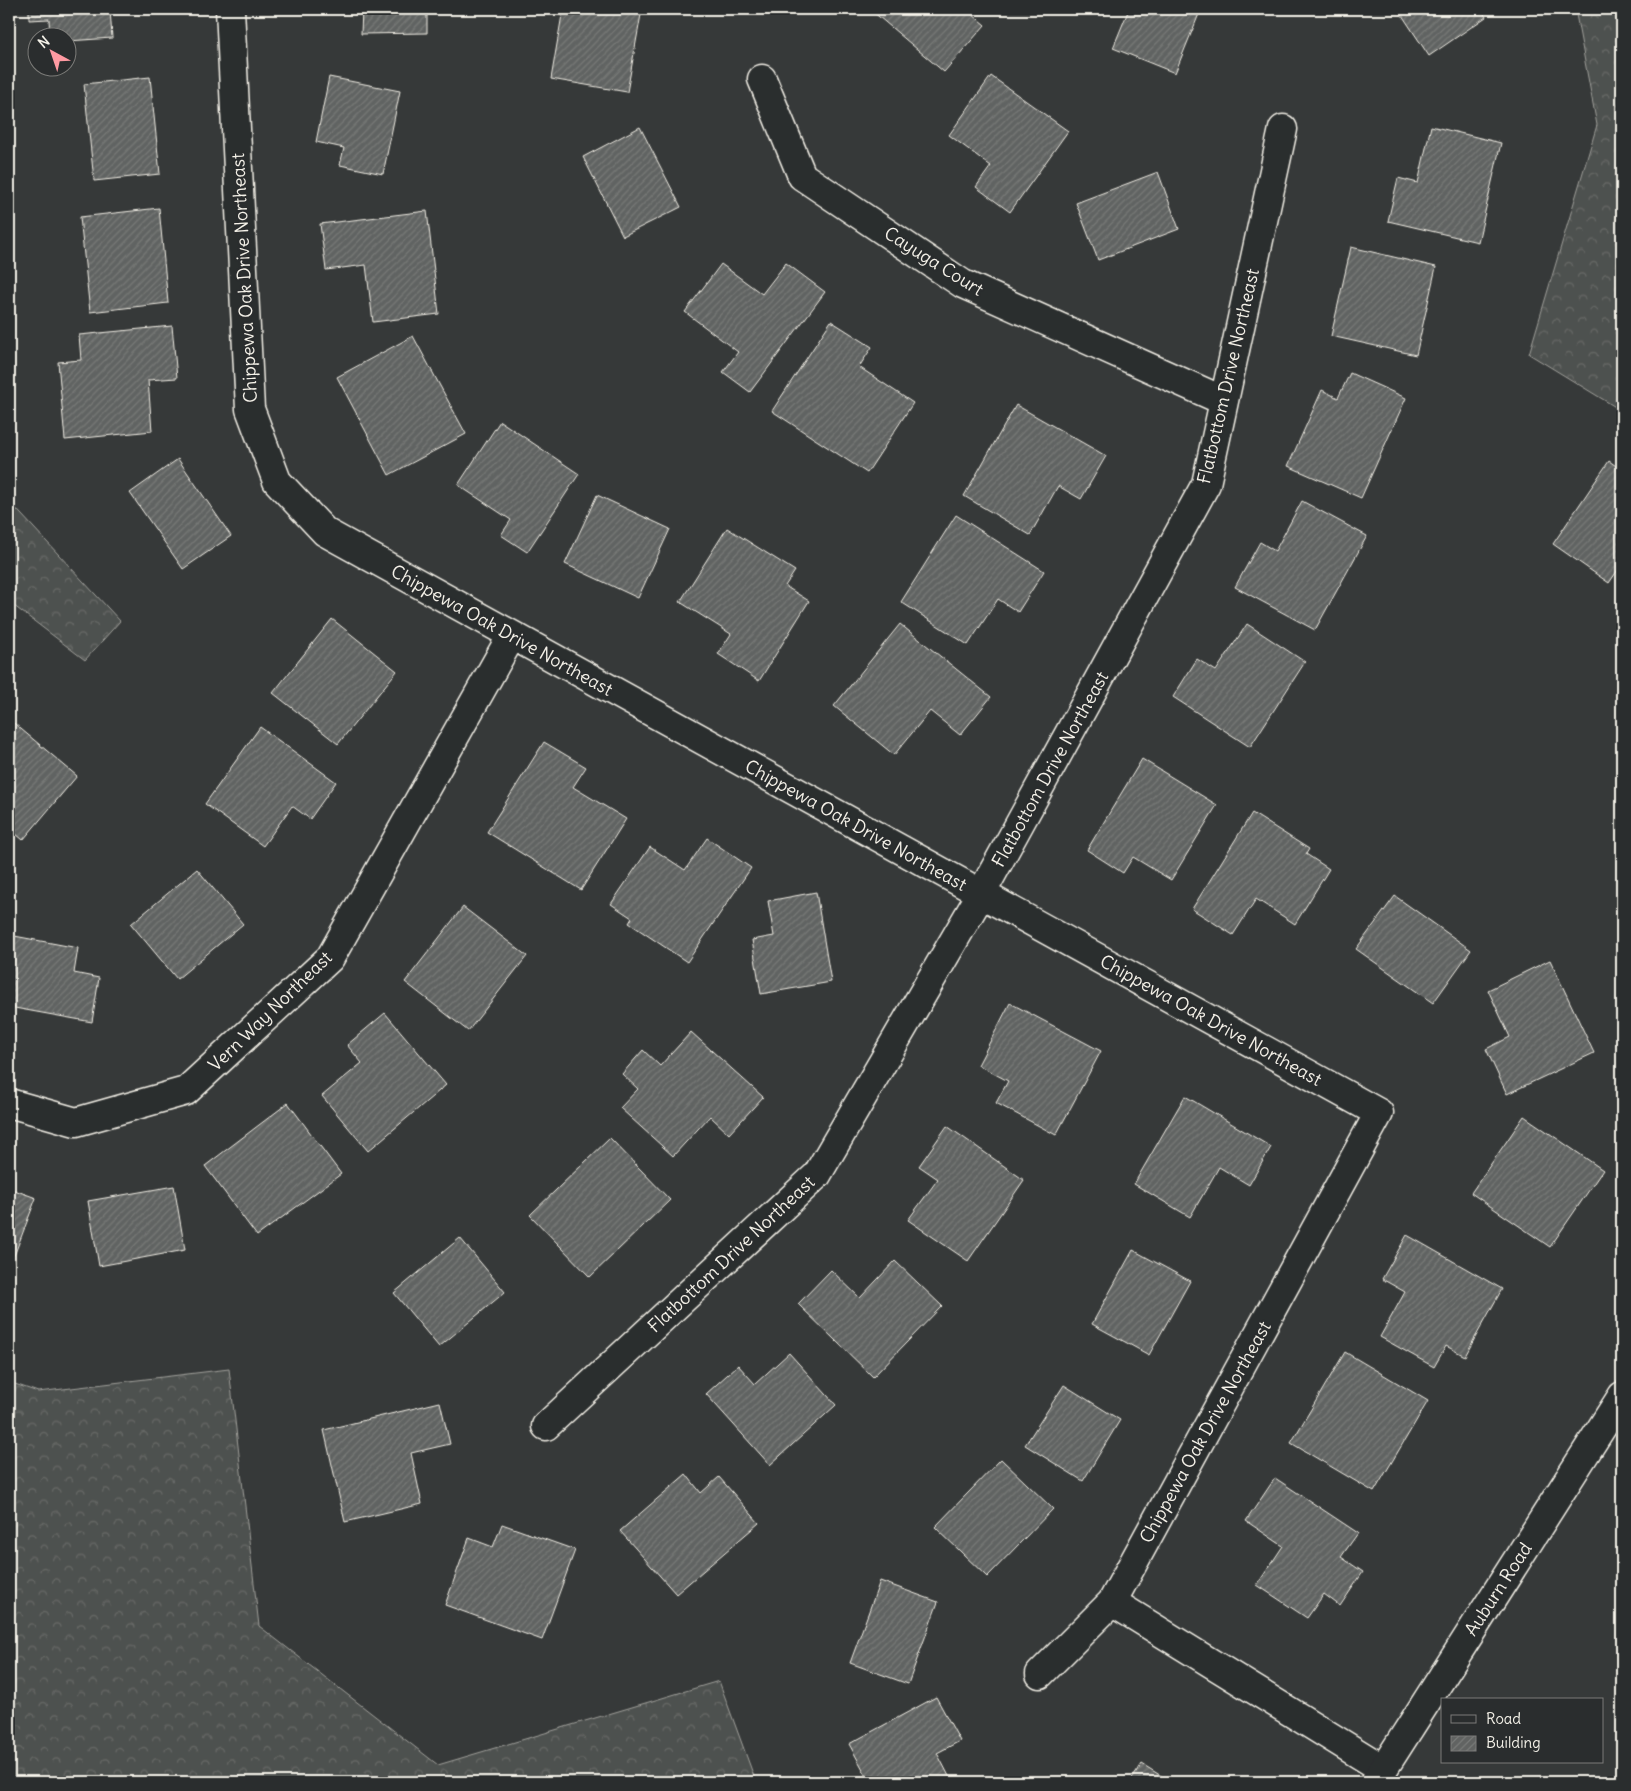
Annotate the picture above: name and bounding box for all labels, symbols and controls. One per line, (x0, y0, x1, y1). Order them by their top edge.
north arrow (28, 28, 78, 78)
text: N (34, 32, 53, 52)
street label: Chippewa Oak Drive Northeast (226, 152, 262, 404)
street label: Cayuga Court (880, 221, 988, 301)
street label: Flatbottom Drive Northeast (1192, 266, 1264, 486)
street label: Chippewa Oak Drive Northeast (387, 559, 617, 701)
street label: Flatbottom Drive Northeast (987, 667, 1113, 871)
street label: Chippewa Oak Drive Northeast (741, 754, 971, 896)
street label: Vern Way Northeast (203, 946, 337, 1076)
street label: Chippewa Oak Drive Northeast (1096, 949, 1326, 1091)
street label: Flatbottom Drive Northeast (643, 1171, 819, 1337)
street label: Chippewa Oak Drive Northeast (1134, 1317, 1276, 1547)
street label: Auburn Road (1459, 1538, 1537, 1640)
legend (1441, 1698, 1604, 1764)
text: Road (1486, 1709, 1521, 1728)
text: Building (1486, 1733, 1541, 1752)

